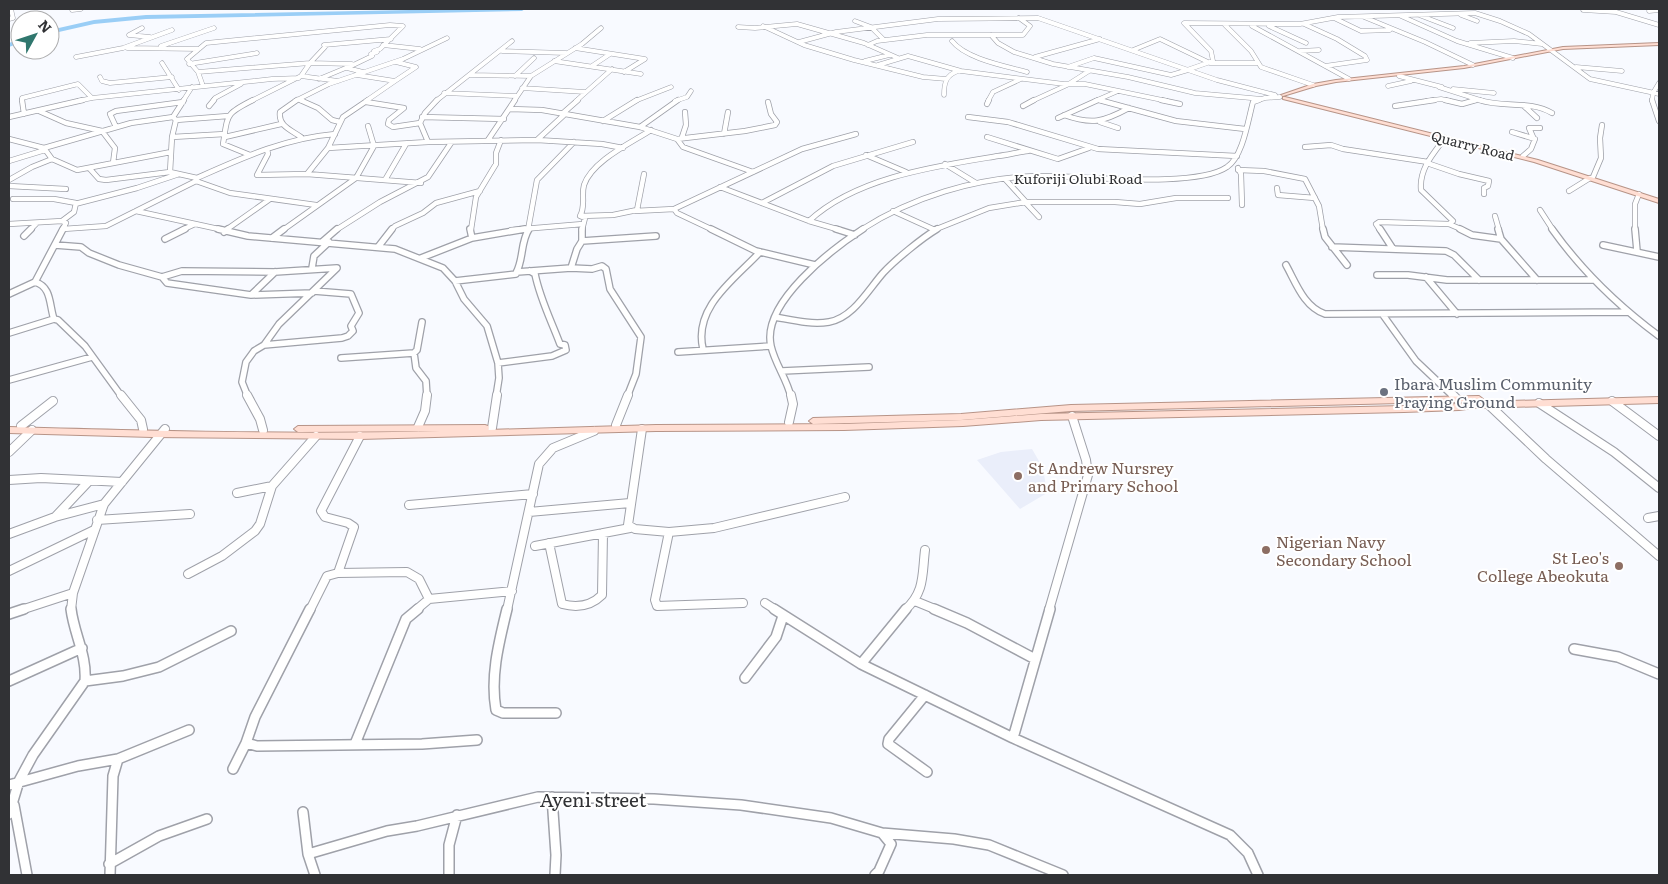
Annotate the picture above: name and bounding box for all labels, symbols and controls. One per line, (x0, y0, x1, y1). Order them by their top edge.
north arrow (10, 10, 60, 60)
text: N (34, 15, 57, 37)
street label: Quarry Road (1429, 125, 1517, 165)
street label: Kuforiji Olubi Road (1014, 168, 1143, 188)
place label: Ibara Muslim Community Praying Ground (1394, 371, 1593, 413)
marker: Ibara Muslim Community Praying Ground (1378, 386, 1390, 398)
place label: St Andrew Nursrey and Primary School (1028, 455, 1178, 497)
marker: St Andrew Nursrey and Primary School (1012, 470, 1024, 482)
place label: Nigerian Navy Secondary School (1276, 529, 1412, 571)
marker: Nigerian Navy Secondary School (1260, 544, 1272, 556)
place label: St Leo's College Abeokuta (1477, 545, 1609, 587)
marker: St Leo's College Abeokuta (1613, 560, 1625, 572)
street label: Ayeni street (540, 785, 647, 813)

